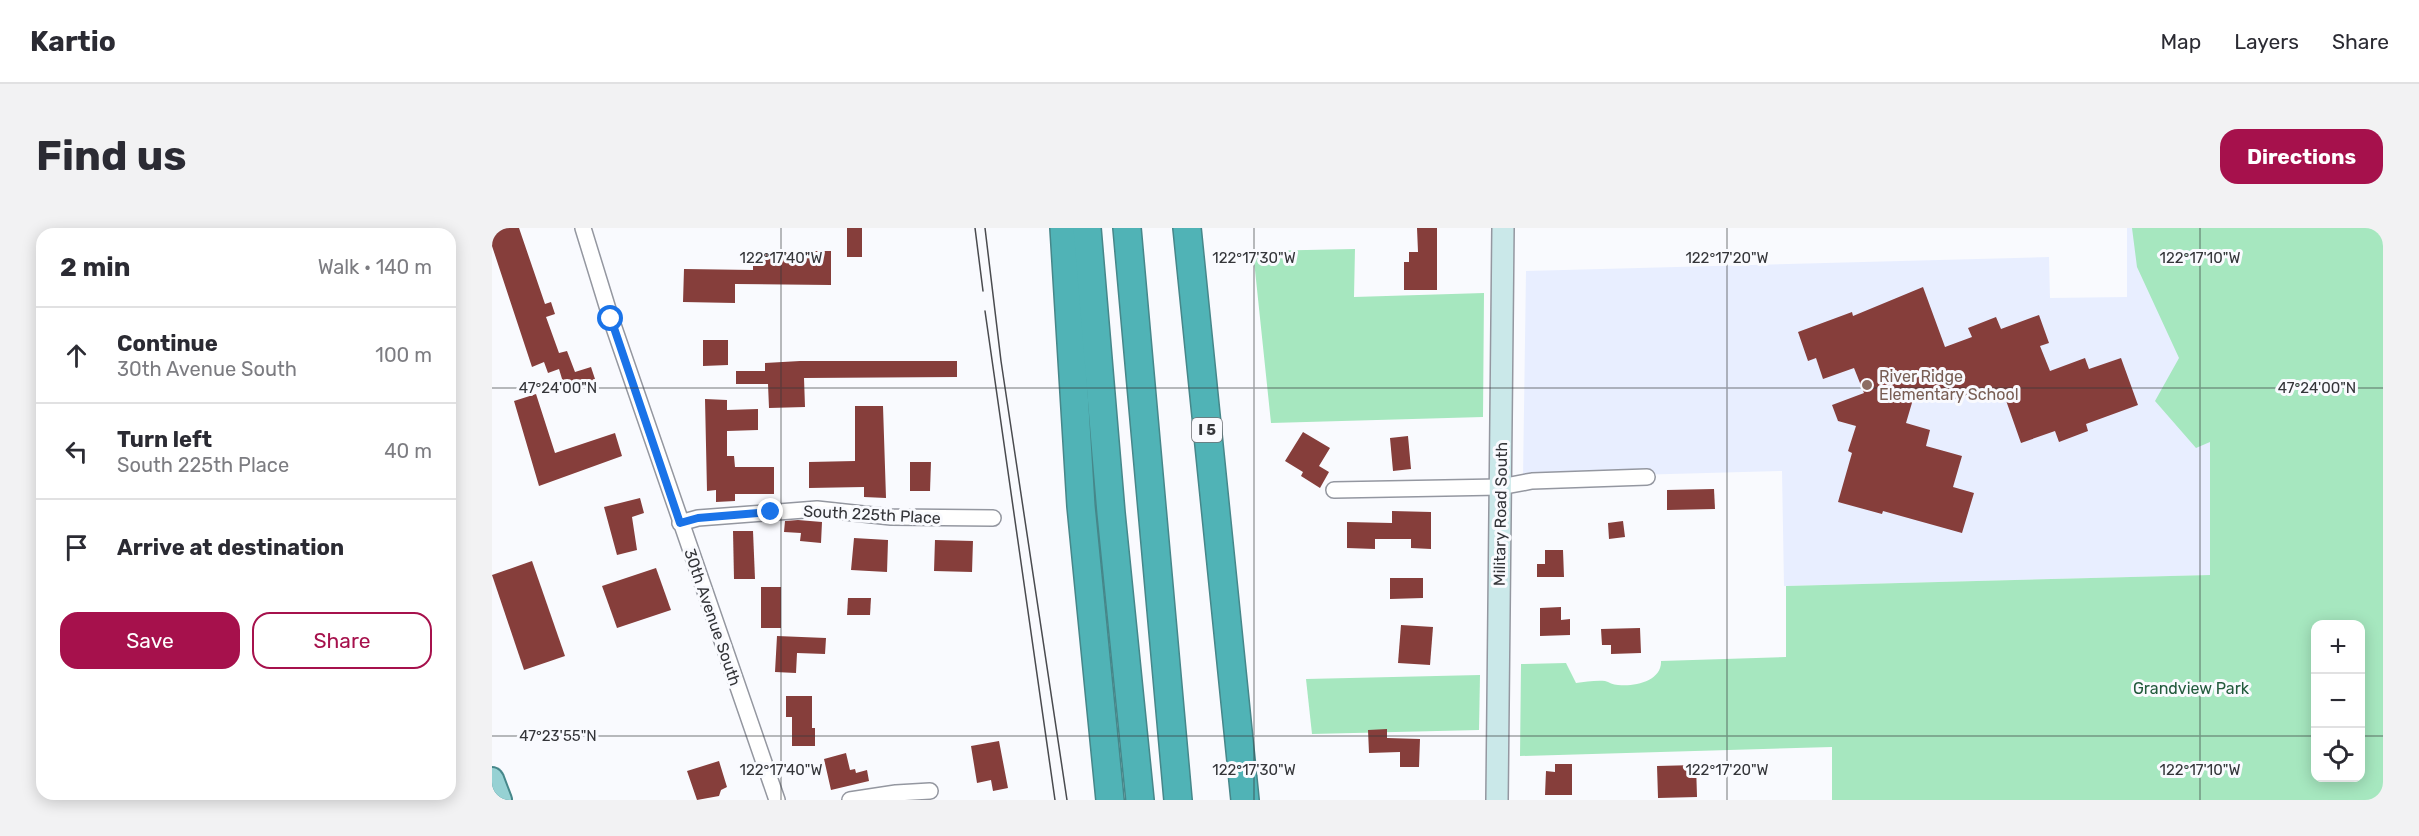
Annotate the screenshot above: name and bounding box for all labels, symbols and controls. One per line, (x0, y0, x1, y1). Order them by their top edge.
text: Kartio (30, 25, 116, 58)
text: Map (2160, 29, 2201, 54)
text: Layers (2234, 29, 2299, 54)
text: Share (2332, 29, 2389, 54)
button: Directions (2220, 129, 2383, 184)
text: Find us (36, 131, 187, 181)
text: 122°17'40"W (740, 249, 822, 267)
text: 122°17'30"W (1212, 249, 1296, 267)
text: 122°17'20"W (1685, 249, 1769, 267)
text: 122°17'10"W (2160, 249, 2240, 267)
text: 2 min (60, 252, 130, 283)
text: Walk · 140 m (318, 255, 432, 279)
route start (597, 305, 623, 331)
text: Continue (117, 330, 218, 357)
icon: ahead (60, 339, 93, 372)
text: 100 m (375, 343, 432, 367)
text: 30th Avenue South (117, 357, 297, 381)
place label: River Ridge Elementary School (1879, 367, 2019, 404)
marker: River Ridge Elementary School (1860, 378, 1874, 392)
text: 47°24'00"N (519, 379, 597, 397)
text: 47°24'00"N (2278, 379, 2356, 397)
road number: I 5 (1192, 418, 1222, 442)
text: Turn left (117, 426, 212, 453)
icon: left (60, 435, 93, 468)
text: 40 m (384, 439, 432, 463)
street label: Military Road South (1490, 442, 1511, 586)
text: South 225th Place (117, 453, 289, 477)
route end (757, 498, 783, 524)
street label: South 225th Place (803, 501, 941, 528)
icon: arrive (60, 531, 93, 564)
text: Arrive at destination (117, 534, 344, 561)
street label: 30th Avenue South (680, 546, 745, 688)
button: Save (60, 612, 240, 669)
button: Share (252, 612, 432, 669)
map controls (2311, 620, 2365, 782)
button: + (2311, 620, 2365, 674)
button: − (2311, 674, 2365, 728)
park label: Grandview Park (2133, 679, 2250, 698)
text: 47°23'55"N (519, 727, 597, 745)
button: locate (2311, 728, 2365, 782)
text: 122°17'40"W (740, 761, 822, 779)
text: 122°17'30"W (1212, 761, 1296, 779)
text: 122°17'20"W (1685, 761, 1769, 779)
text: 122°17'10"W (2160, 761, 2240, 779)

